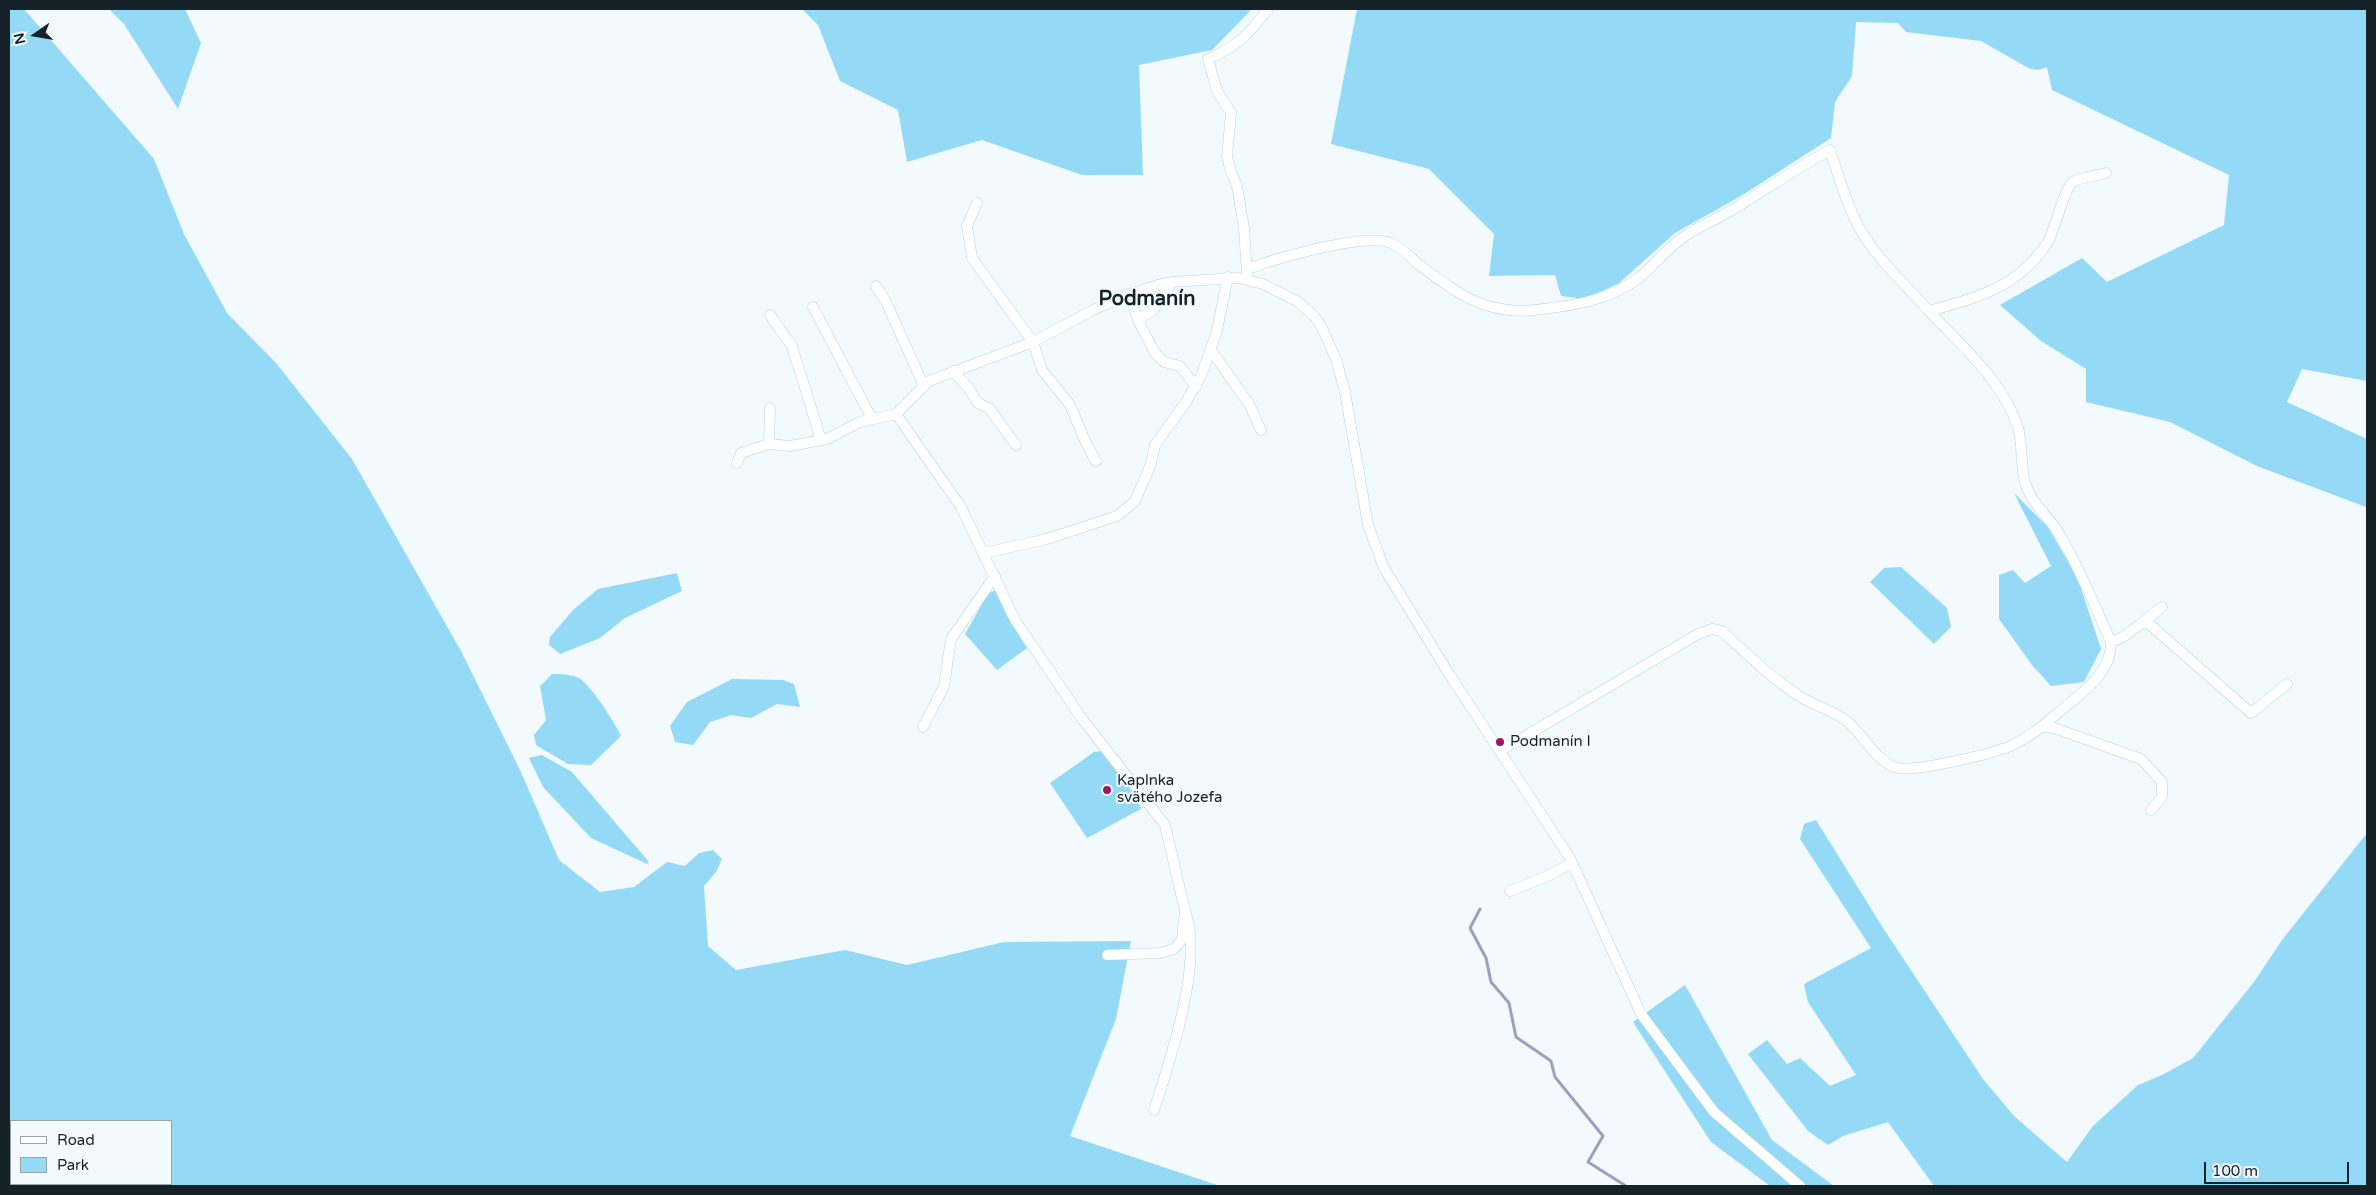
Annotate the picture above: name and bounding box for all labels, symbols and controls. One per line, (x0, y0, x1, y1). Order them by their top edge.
north arrow (10, 10, 60, 60)
text: N (10, 31, 29, 46)
district label: Podmanín (1099, 288, 1195, 312)
place label: Podmanín I (1510, 733, 1591, 751)
marker: Podmanín I (1494, 736, 1506, 748)
place label: Kaplnka svätého Jozefa (1117, 772, 1223, 807)
marker: Kaplnka svätého Jozefa (1101, 784, 1113, 796)
legend (10, 1120, 172, 1185)
text: Road (57, 1131, 95, 1149)
scale bar (2206, 1152, 2351, 1184)
text: Park (57, 1156, 89, 1174)
text: 100 m (2212, 1162, 2258, 1180)

